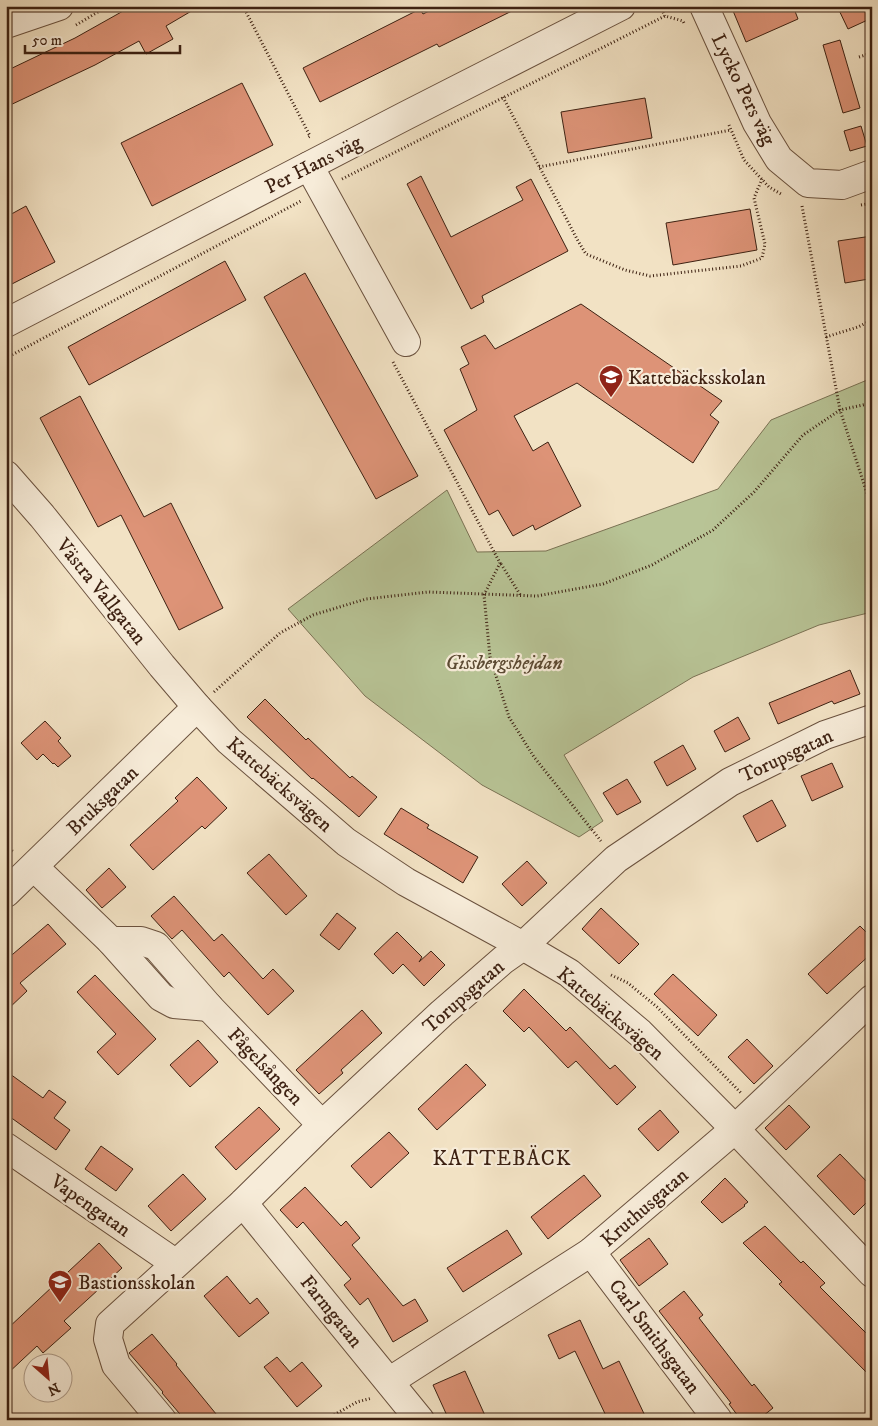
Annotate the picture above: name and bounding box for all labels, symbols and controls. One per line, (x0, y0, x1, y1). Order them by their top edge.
scale bar (25, 22, 180, 54)
street label: Lycko Pers väg (705, 30, 781, 150)
text: 50 m (32, 31, 62, 50)
street label: Per Hans väg (261, 130, 366, 200)
school or university icon: Kattebäcksskolan (598, 364, 624, 398)
place label: Kattebäcksskolan (628, 366, 766, 391)
street label: Västra Vallgatan (50, 533, 152, 651)
park label: Gissbergshejdan (446, 651, 562, 676)
street label: Torupsgatan (736, 724, 838, 789)
street label: Kattebäcksvägen (221, 732, 338, 838)
street label: Bruksgatan (62, 761, 144, 841)
street label: Torupsgatan (418, 955, 510, 1039)
street label: Kattebäcksvägen (551, 962, 669, 1067)
street label: Fågelsången (222, 1023, 308, 1111)
district label: KATTEBÄCK (433, 1145, 571, 1172)
street label: Kruthusgatan (596, 1163, 694, 1253)
street label: Vapengatan (44, 1169, 136, 1243)
school or university icon: Bastionsskolan (47, 1269, 73, 1303)
place label: Bastionsskolan (78, 1271, 196, 1296)
street label: Farmgatan (294, 1271, 368, 1354)
street label: Carl Smithsgatan (603, 1275, 705, 1400)
north arrow (22, 1354, 72, 1404)
text: N (44, 1378, 63, 1400)

